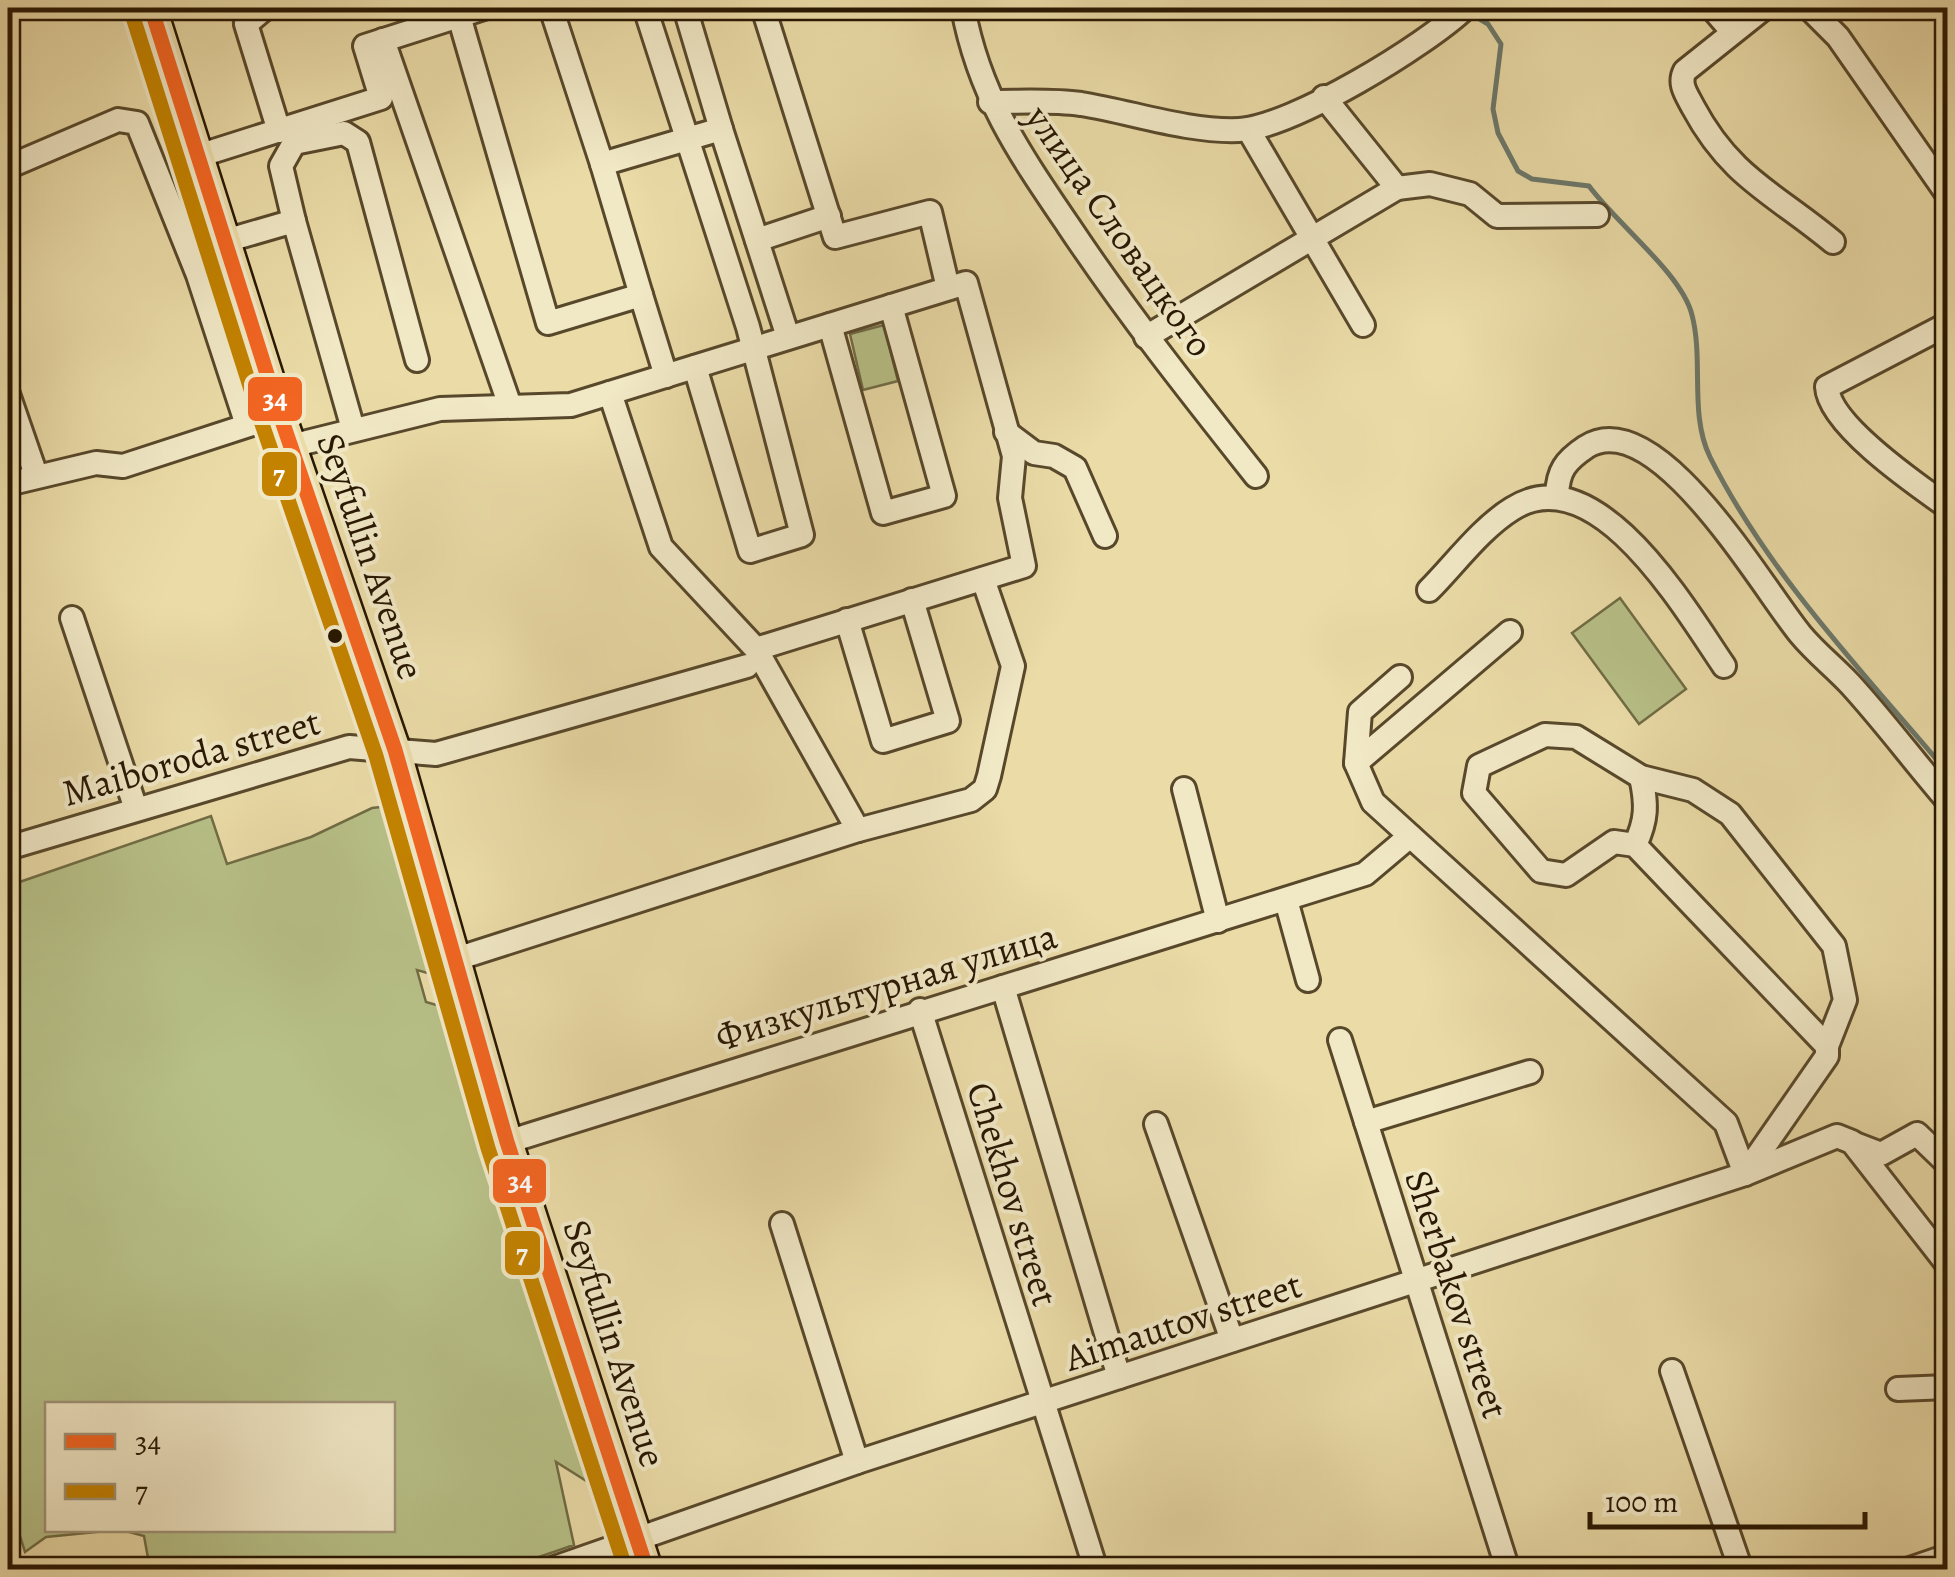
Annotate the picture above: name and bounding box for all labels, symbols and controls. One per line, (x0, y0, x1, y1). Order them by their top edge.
street label: улица Словацкого (1013, 94, 1226, 367)
line badge: 34 (246, 375, 304, 423)
text: 34 (262, 380, 288, 418)
street label: Seyfullin Avenue (305, 426, 437, 686)
line badge: 7 (260, 450, 299, 498)
text: 7 (273, 456, 285, 494)
unlabelled marker (325, 626, 345, 646)
street label: Maiboroda street (56, 695, 326, 819)
street label: Физкультурная улица (709, 909, 1063, 1063)
street label: Chekhov street (954, 1076, 1072, 1312)
line badge: 34 (491, 1157, 548, 1205)
text: 34 (507, 1162, 533, 1200)
street label: Sherbakov street (1392, 1163, 1522, 1425)
street label: Seyfullin Avenue (551, 1213, 679, 1473)
line badge: 7 (503, 1229, 542, 1277)
text: 7 (516, 1235, 528, 1273)
street label: Aimautov street (1057, 1258, 1308, 1384)
legend (45, 1402, 395, 1532)
text: 34 (135, 1422, 161, 1462)
scale bar (1590, 1467, 1865, 1529)
text: 7 (135, 1472, 148, 1512)
text: 100 m (1605, 1482, 1678, 1522)

